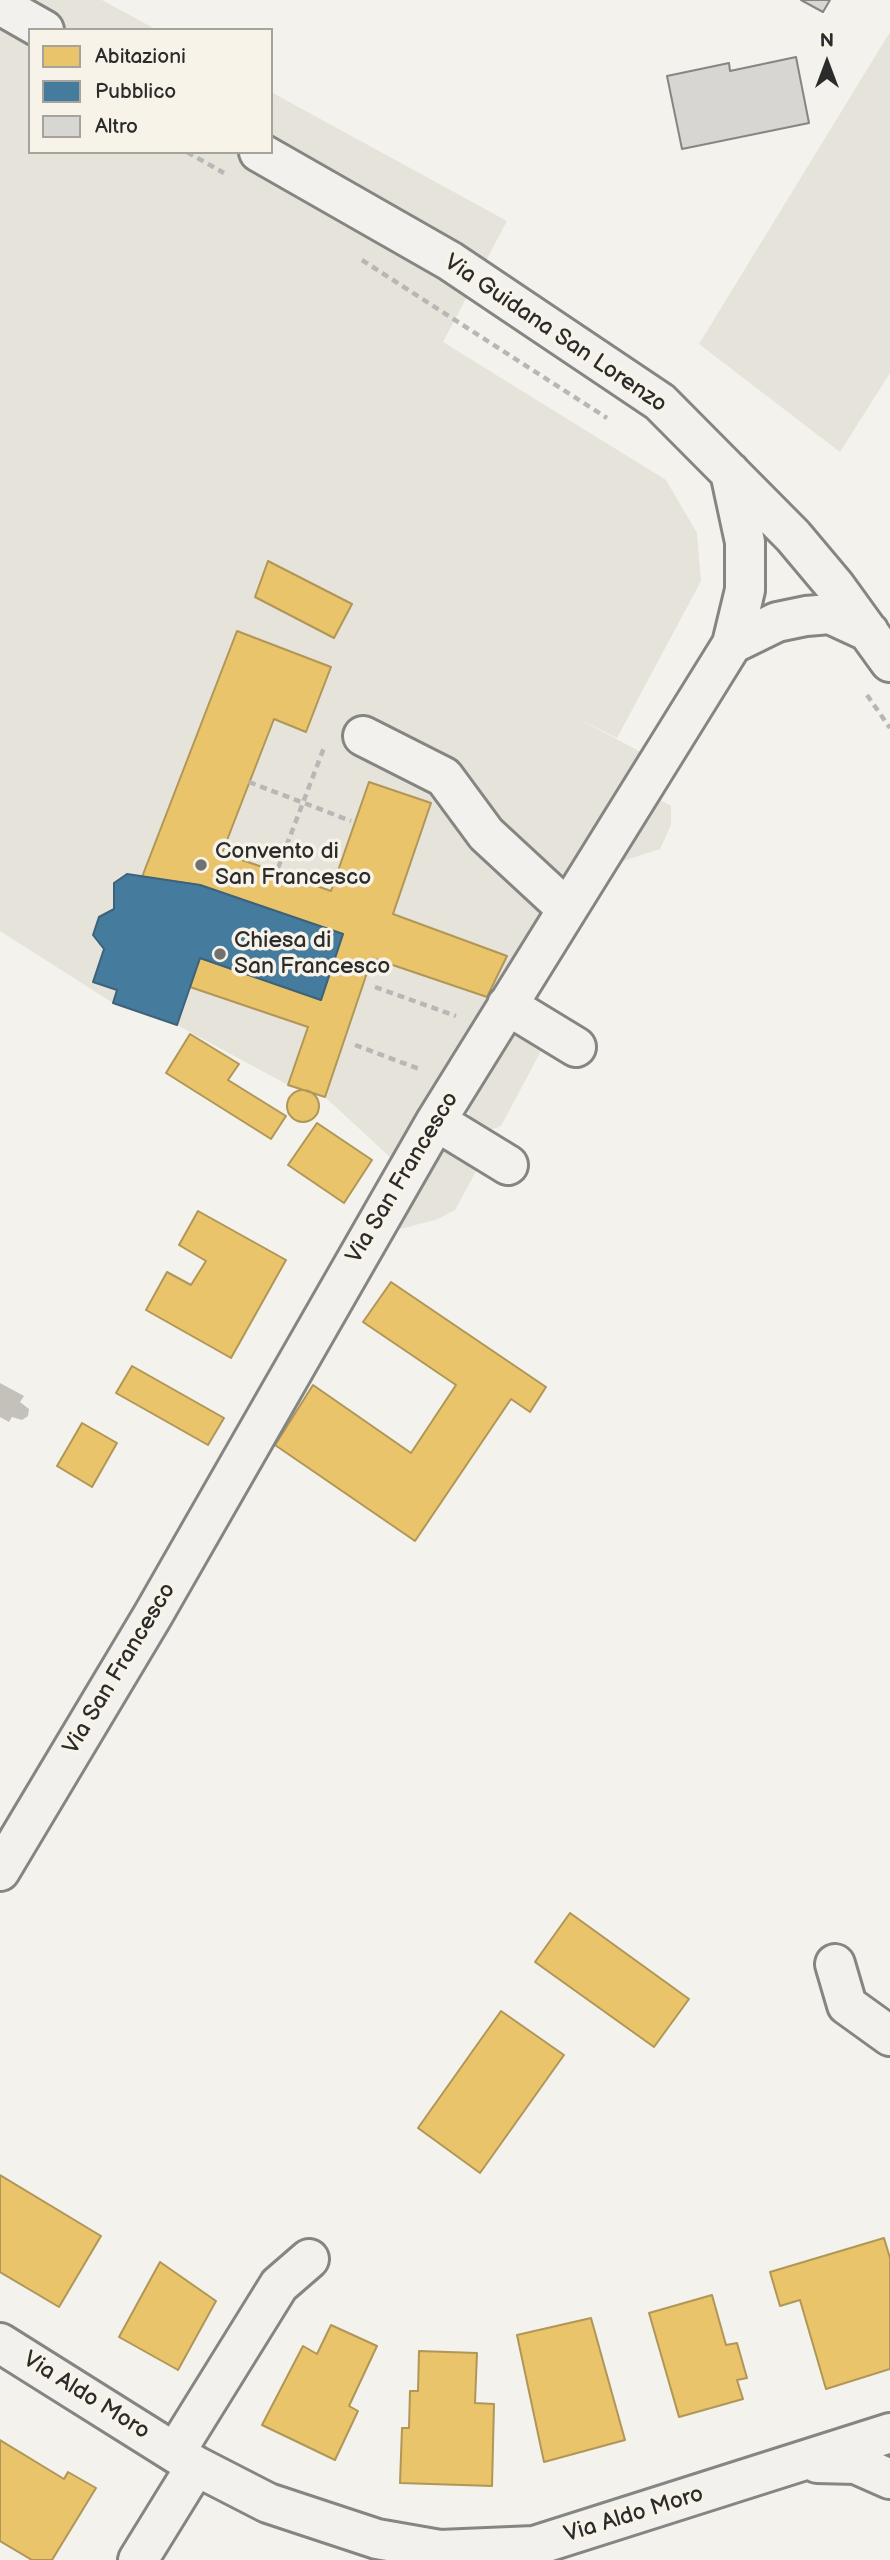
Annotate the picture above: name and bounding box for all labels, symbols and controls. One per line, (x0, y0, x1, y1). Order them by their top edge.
legend (28, 28, 273, 154)
north arrow (792, 28, 862, 98)
text: N (820, 30, 834, 53)
text: Abitazioni (95, 44, 186, 69)
text: Pubblico (95, 79, 176, 104)
text: Altro (95, 114, 138, 139)
street label: Via Guidana San Lorenzo (438, 249, 672, 419)
place label: Convento di San Francesco (215, 838, 371, 892)
marker: Convento di San Francesco (193, 857, 209, 873)
place label: Chiesa di San Francesco (234, 927, 390, 981)
marker: Chiesa di San Francesco (212, 946, 228, 962)
street label: Via San Francesco (341, 1087, 465, 1269)
street label: Via San Francesco (58, 1578, 182, 1760)
street label: Via Aldo Moro (18, 2346, 154, 2446)
street label: Via Aldo Moro (561, 2481, 707, 2549)

